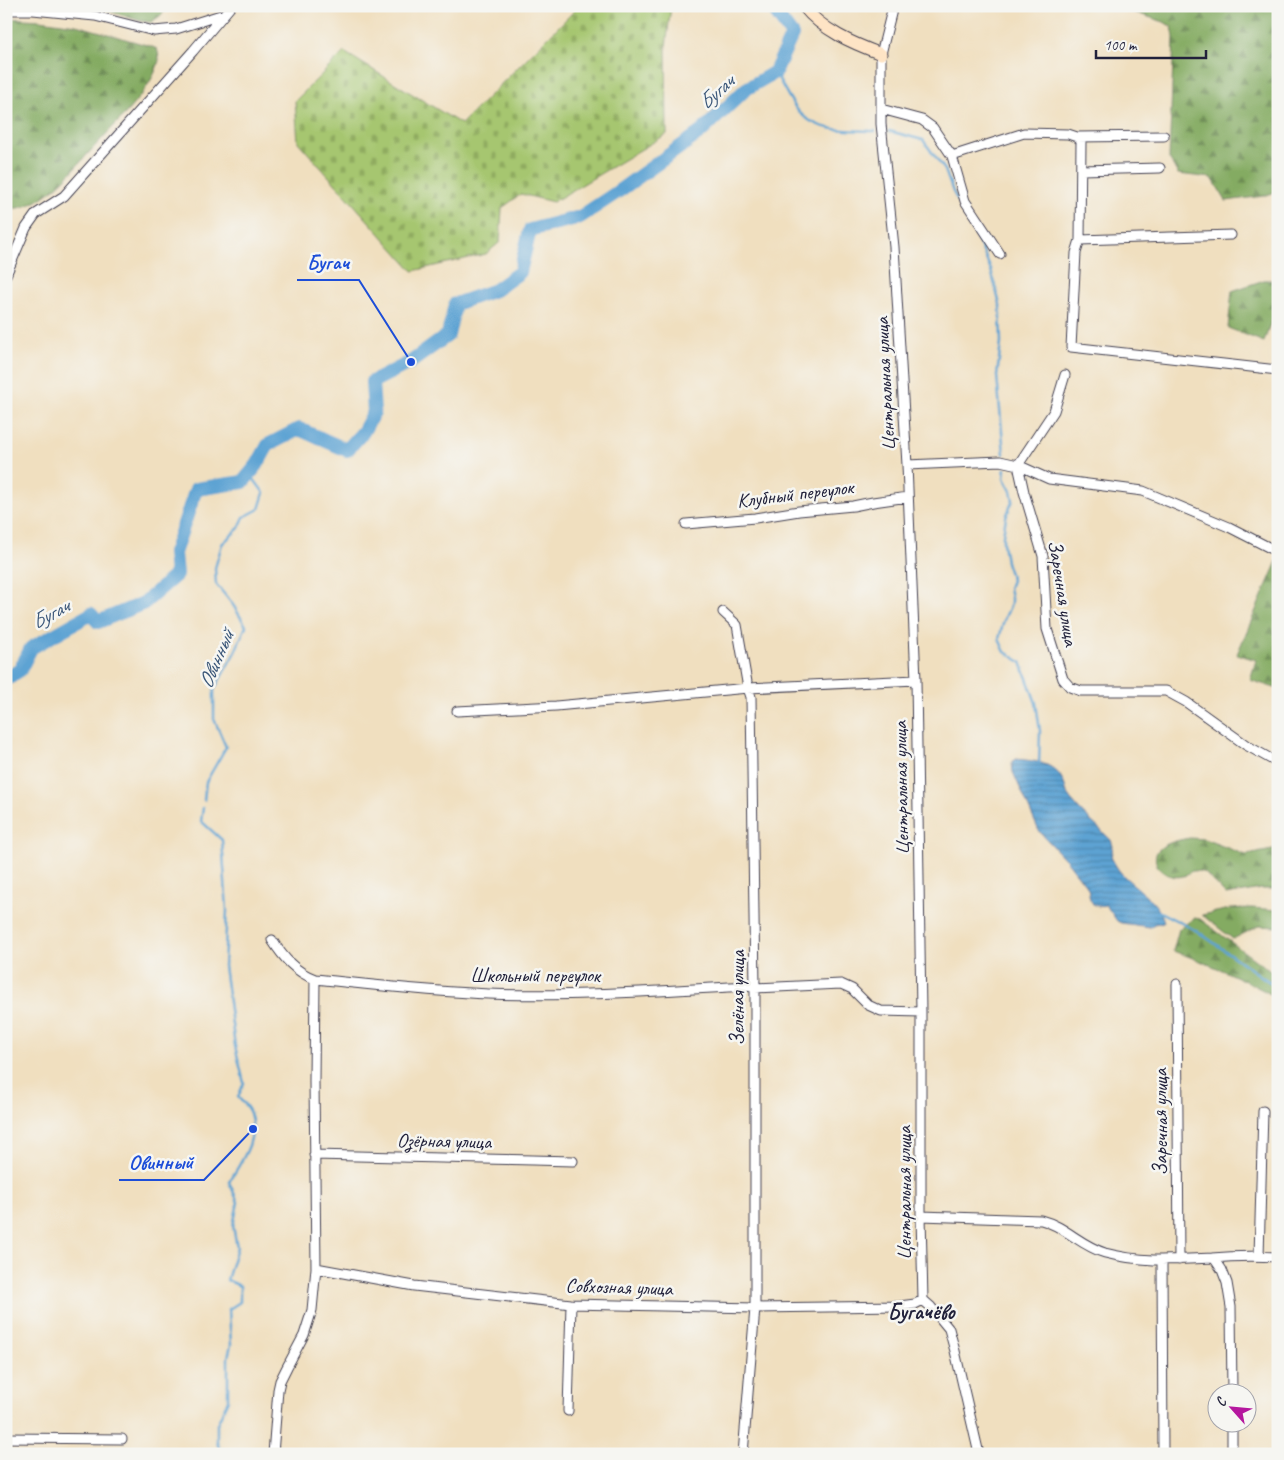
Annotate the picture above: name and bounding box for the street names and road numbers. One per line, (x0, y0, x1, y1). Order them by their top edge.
street label: Центральная улица (869, 315, 901, 452)
street label: Клубный переулок (736, 474, 856, 514)
street label: Заречная улица (1042, 538, 1084, 649)
street label: Центральная улица (887, 720, 915, 855)
street label: Зелёная улица (725, 949, 750, 1046)
street label: Школьный переулок (470, 963, 601, 988)
street label: Заречная улица (1148, 1067, 1173, 1175)
street label: Центральная улица (892, 1125, 917, 1260)
street label: Озёрная улица (397, 1128, 493, 1155)
street label: Совхозная улица (565, 1273, 674, 1301)

